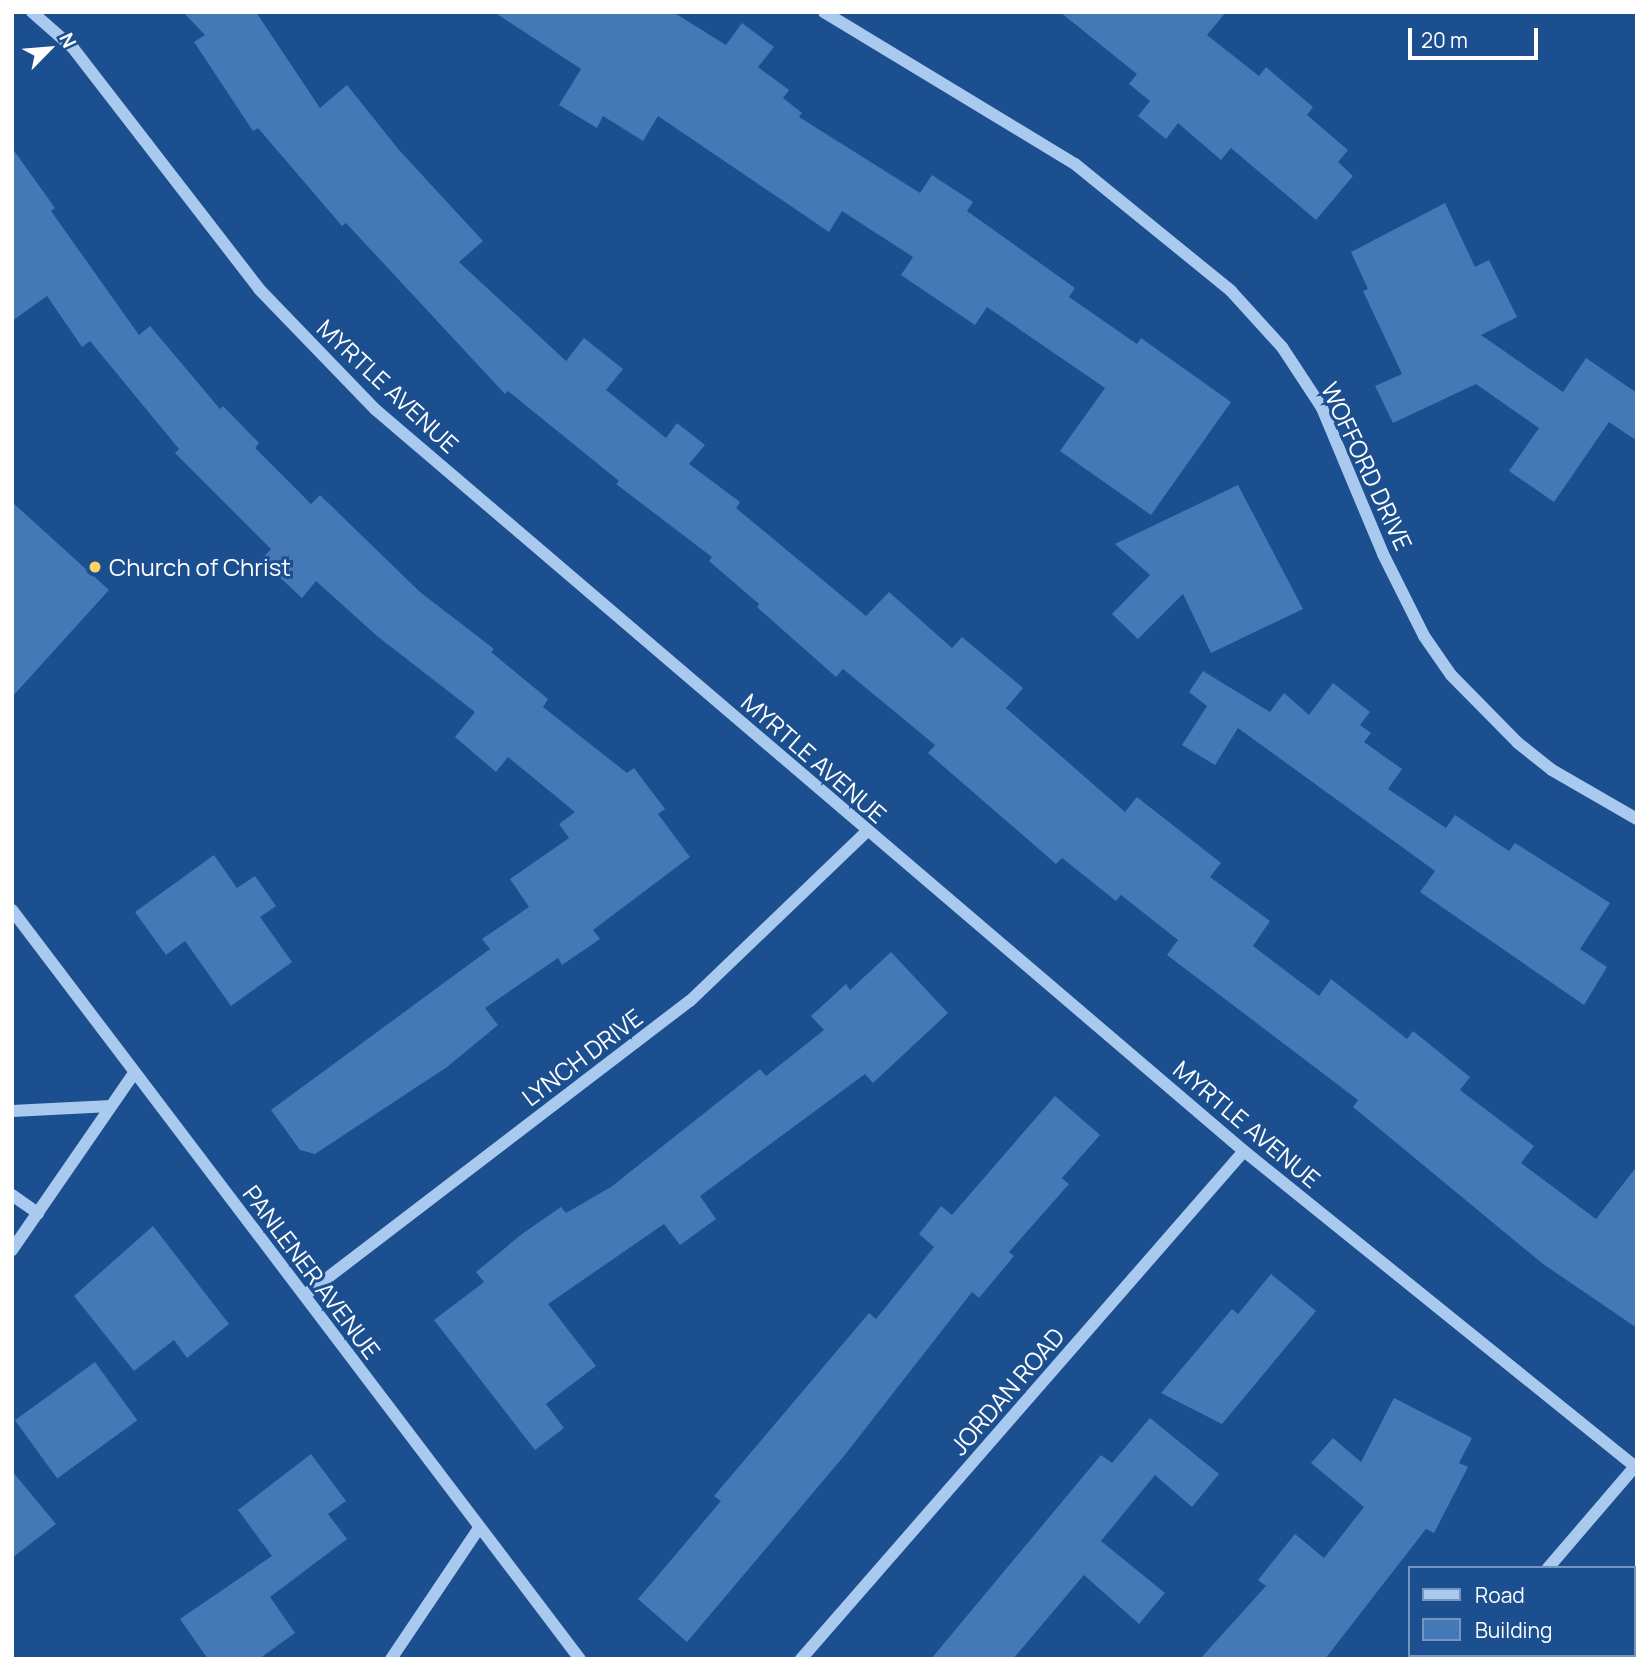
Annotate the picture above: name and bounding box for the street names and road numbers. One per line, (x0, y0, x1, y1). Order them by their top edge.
street label: MYRTLE AVENUE (312, 313, 464, 459)
street label: WOFFORD DRIVE (1316, 377, 1418, 555)
street label: MYRTLE AVENUE (736, 687, 892, 829)
street label: LYNCH DRIVE (516, 1002, 648, 1112)
street label: MYRTLE AVENUE (1168, 1054, 1326, 1194)
street label: PANLENER AVENUE (237, 1180, 387, 1364)
street label: JORDAN ROAD (944, 1322, 1070, 1460)

